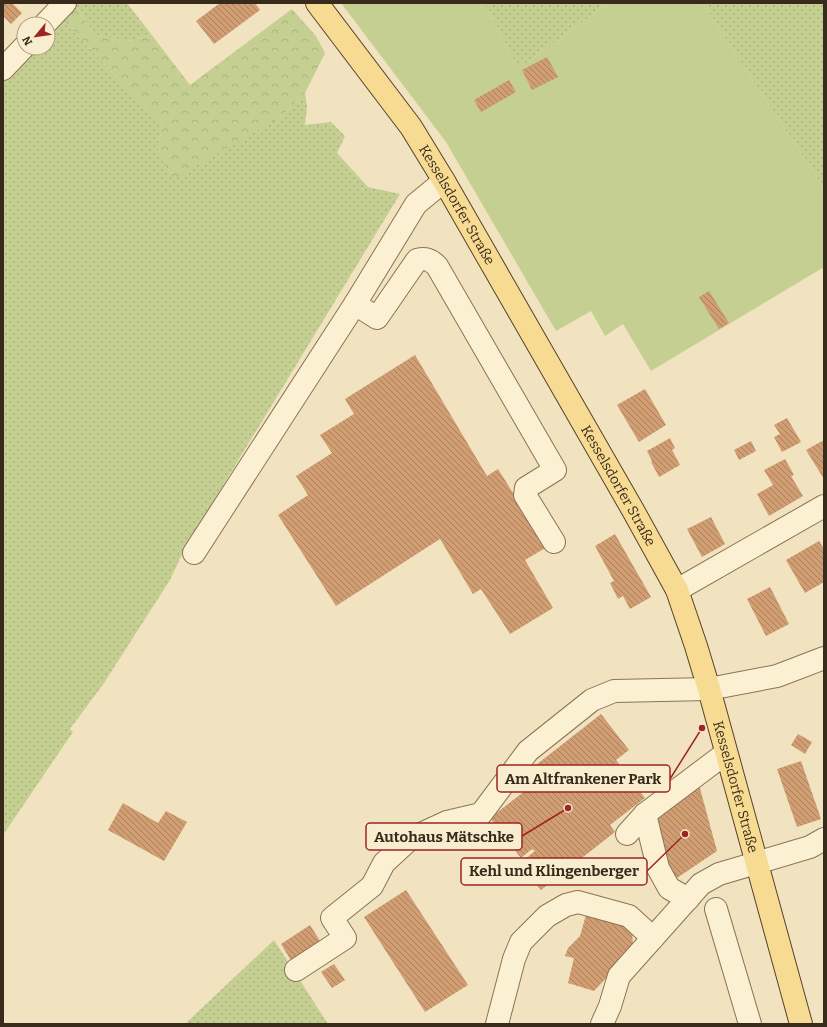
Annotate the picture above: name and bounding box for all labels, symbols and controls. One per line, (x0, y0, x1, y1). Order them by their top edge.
north arrow (16, 16, 56, 56)
text: N (20, 33, 35, 47)
street label: Kesselsdorfer Straße (415, 142, 498, 268)
street label: Kesselsdorfer Straße (577, 423, 659, 549)
street label: Kesselsdorfer Straße (709, 719, 762, 855)
callout: Am Altfrankener Park (497, 765, 670, 792)
text: Am Altfrankener Park (505, 770, 661, 788)
callout: Autohaus Mätschke (366, 823, 522, 850)
text: Autohaus Mätschke (374, 828, 514, 846)
callout: Kehl und Klingenberger (461, 858, 647, 885)
text: Kehl und Klingenberger (469, 862, 639, 880)

